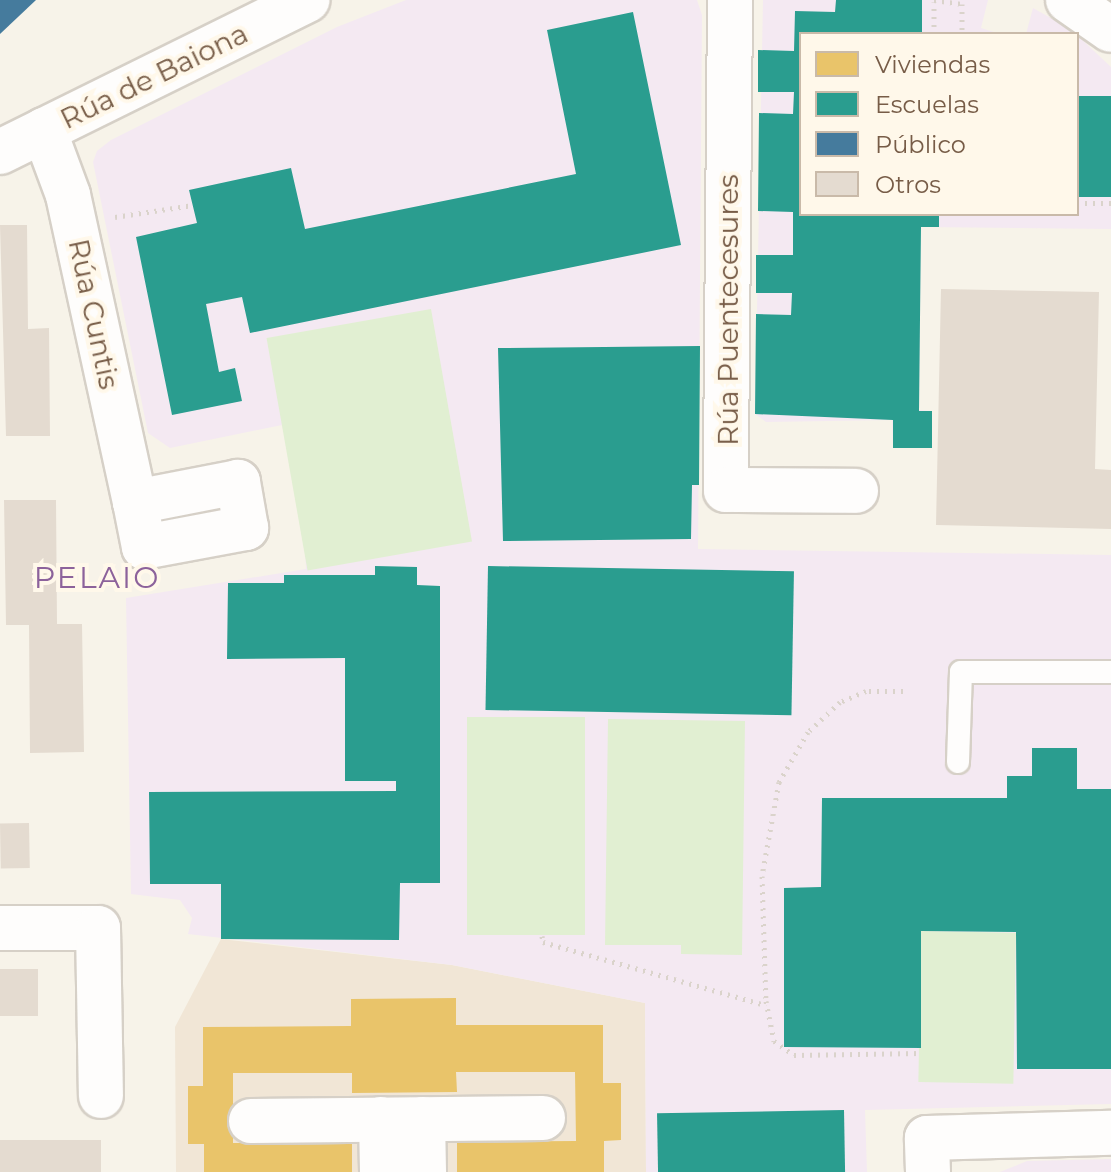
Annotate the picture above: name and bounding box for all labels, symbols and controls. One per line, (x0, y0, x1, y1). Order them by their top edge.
street label: Rúa de Baiona (55, 16, 253, 136)
legend (799, 32, 1079, 216)
text: Viviendas (875, 50, 990, 79)
text: Escuelas (875, 90, 979, 119)
text: Público (875, 130, 966, 159)
text: Otros (875, 170, 941, 199)
street label: Rúa Puentecesures (711, 174, 745, 446)
street label: Rúa Cuntis (62, 236, 126, 392)
district label: PELAIO (34, 560, 160, 596)

